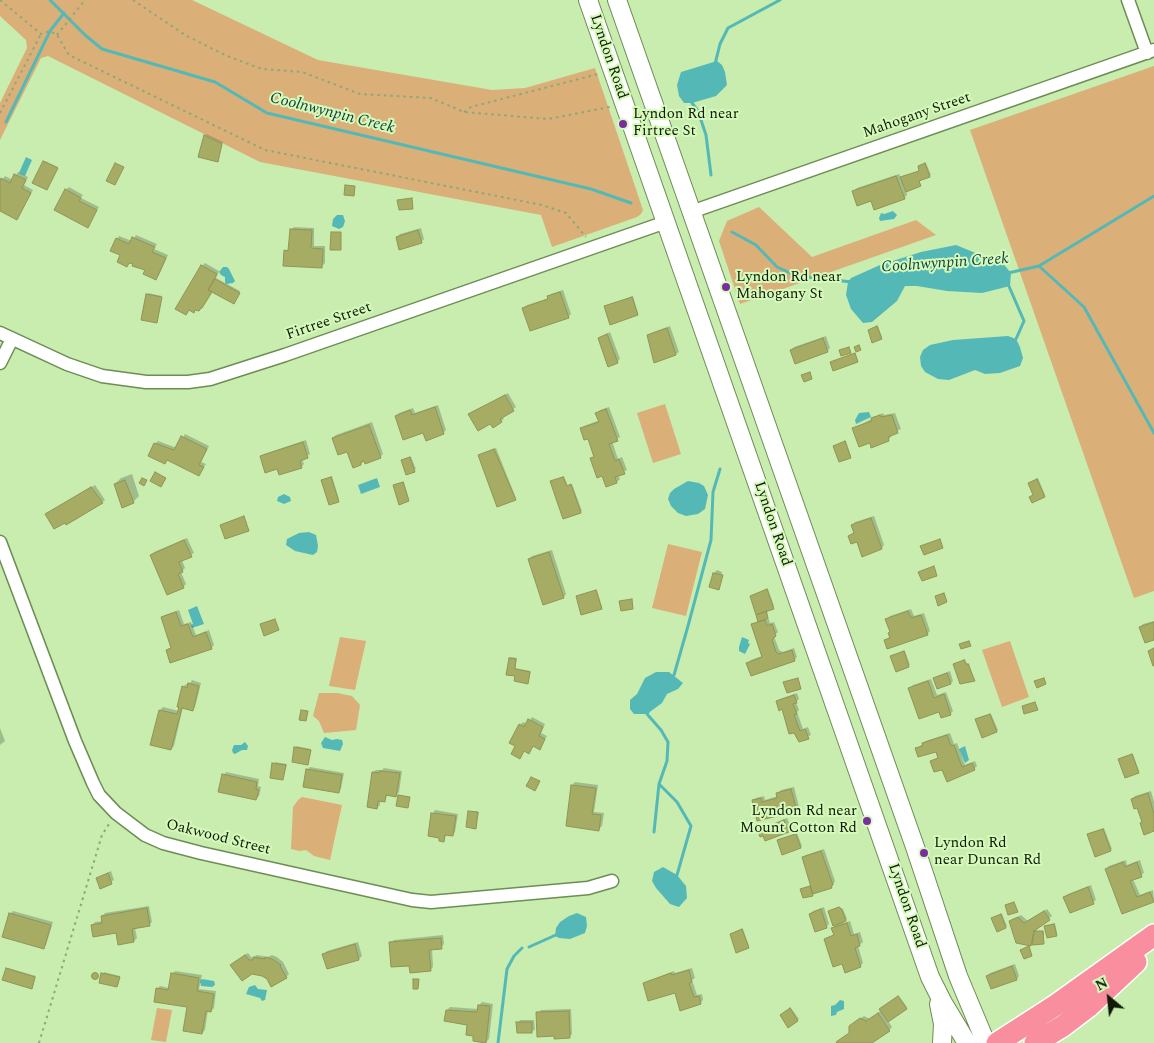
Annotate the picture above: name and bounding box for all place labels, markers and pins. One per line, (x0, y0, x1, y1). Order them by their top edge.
place label: Lyndon Rd near Firtree St (633, 106, 739, 141)
marker: Lyndon Rd near Firtree St (617, 118, 629, 130)
place label: Lyndon Rd near Mahogany St (736, 269, 842, 304)
marker: Lyndon Rd near Mahogany St (720, 281, 732, 293)
place label: Lyndon Rd near Mount Cotton Rd (740, 803, 857, 838)
marker: Lyndon Rd near Mount Cotton Rd (861, 815, 873, 827)
place label: Lyndon Rd near Duncan Rd (934, 835, 1041, 870)
marker: Lyndon Rd near Duncan Rd (918, 847, 930, 859)

